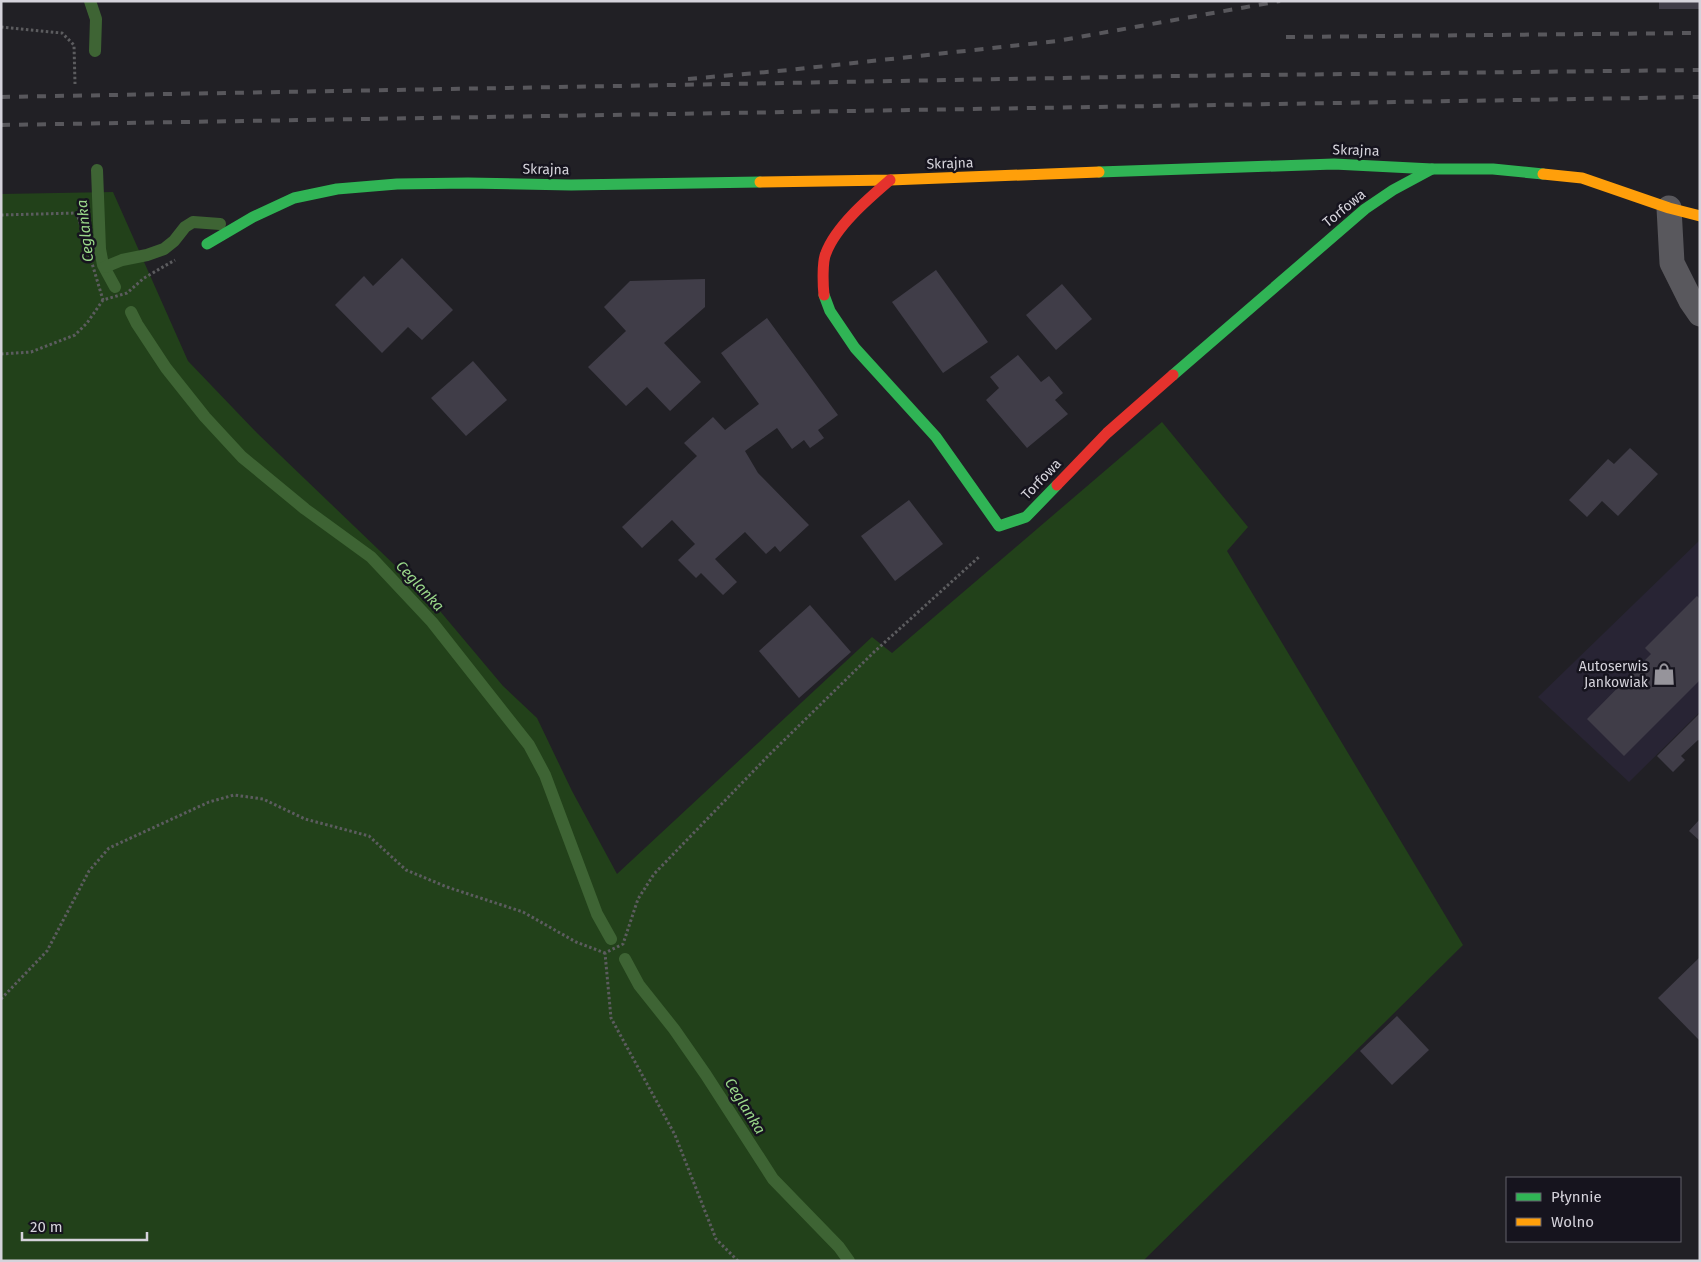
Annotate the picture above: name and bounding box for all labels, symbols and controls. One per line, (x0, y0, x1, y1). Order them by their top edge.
street label: Skrajna (1332, 141, 1380, 160)
street label: Skrajna (926, 154, 974, 173)
street label: Skrajna (522, 161, 570, 178)
street label: Torfowa (1319, 186, 1369, 231)
water label: Ceglanka (73, 199, 97, 263)
street label: Torfowa (1018, 455, 1065, 503)
water label: Ceglanka (392, 557, 448, 615)
place label: Autoserwis Jankowiak (1579, 658, 1649, 691)
shop icon: Autoserwis Jankowiak (1651, 661, 1677, 687)
water label: Ceglanka (721, 1075, 769, 1137)
legend (1506, 1177, 1681, 1242)
text: Płynnie (1551, 1188, 1602, 1206)
scale bar (22, 1210, 148, 1242)
text: Wolno (1551, 1213, 1594, 1231)
text: 20 m (30, 1218, 63, 1236)

